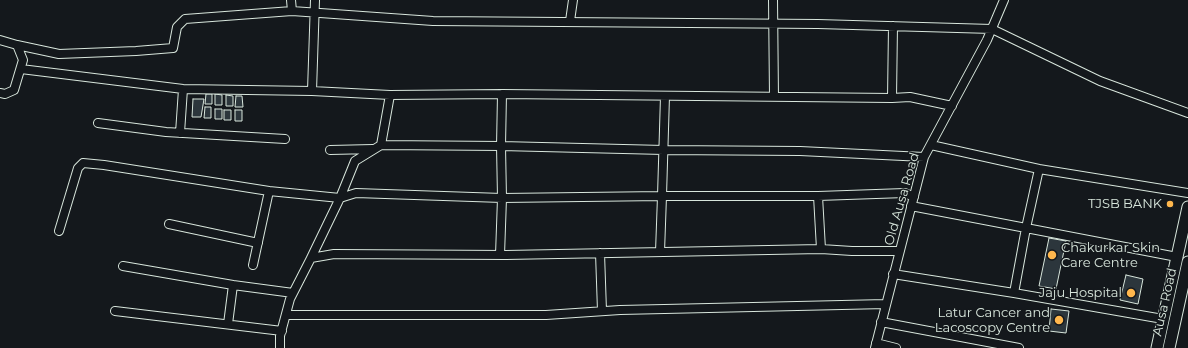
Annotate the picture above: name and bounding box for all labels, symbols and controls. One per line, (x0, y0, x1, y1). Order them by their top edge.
street label: Old Ausa Road (881, 151, 923, 247)
place label: TJSB BANK (1088, 196, 1162, 212)
marker: TJSB BANK (1165, 199, 1175, 209)
place label: Chakurkar Skin Care Centre (1061, 240, 1160, 271)
marker: Chakurkar Skin Care Centre (1046, 249, 1058, 261)
street label: Ausa Road (1150, 266, 1180, 338)
place label: Jaju Hospital (1039, 285, 1122, 301)
marker: Jaju Hospital (1125, 287, 1137, 299)
place label: Latur Cancer and Lacoscopy Centre (935, 305, 1050, 336)
marker: Latur Cancer and Lacoscopy Centre (1053, 314, 1065, 326)

